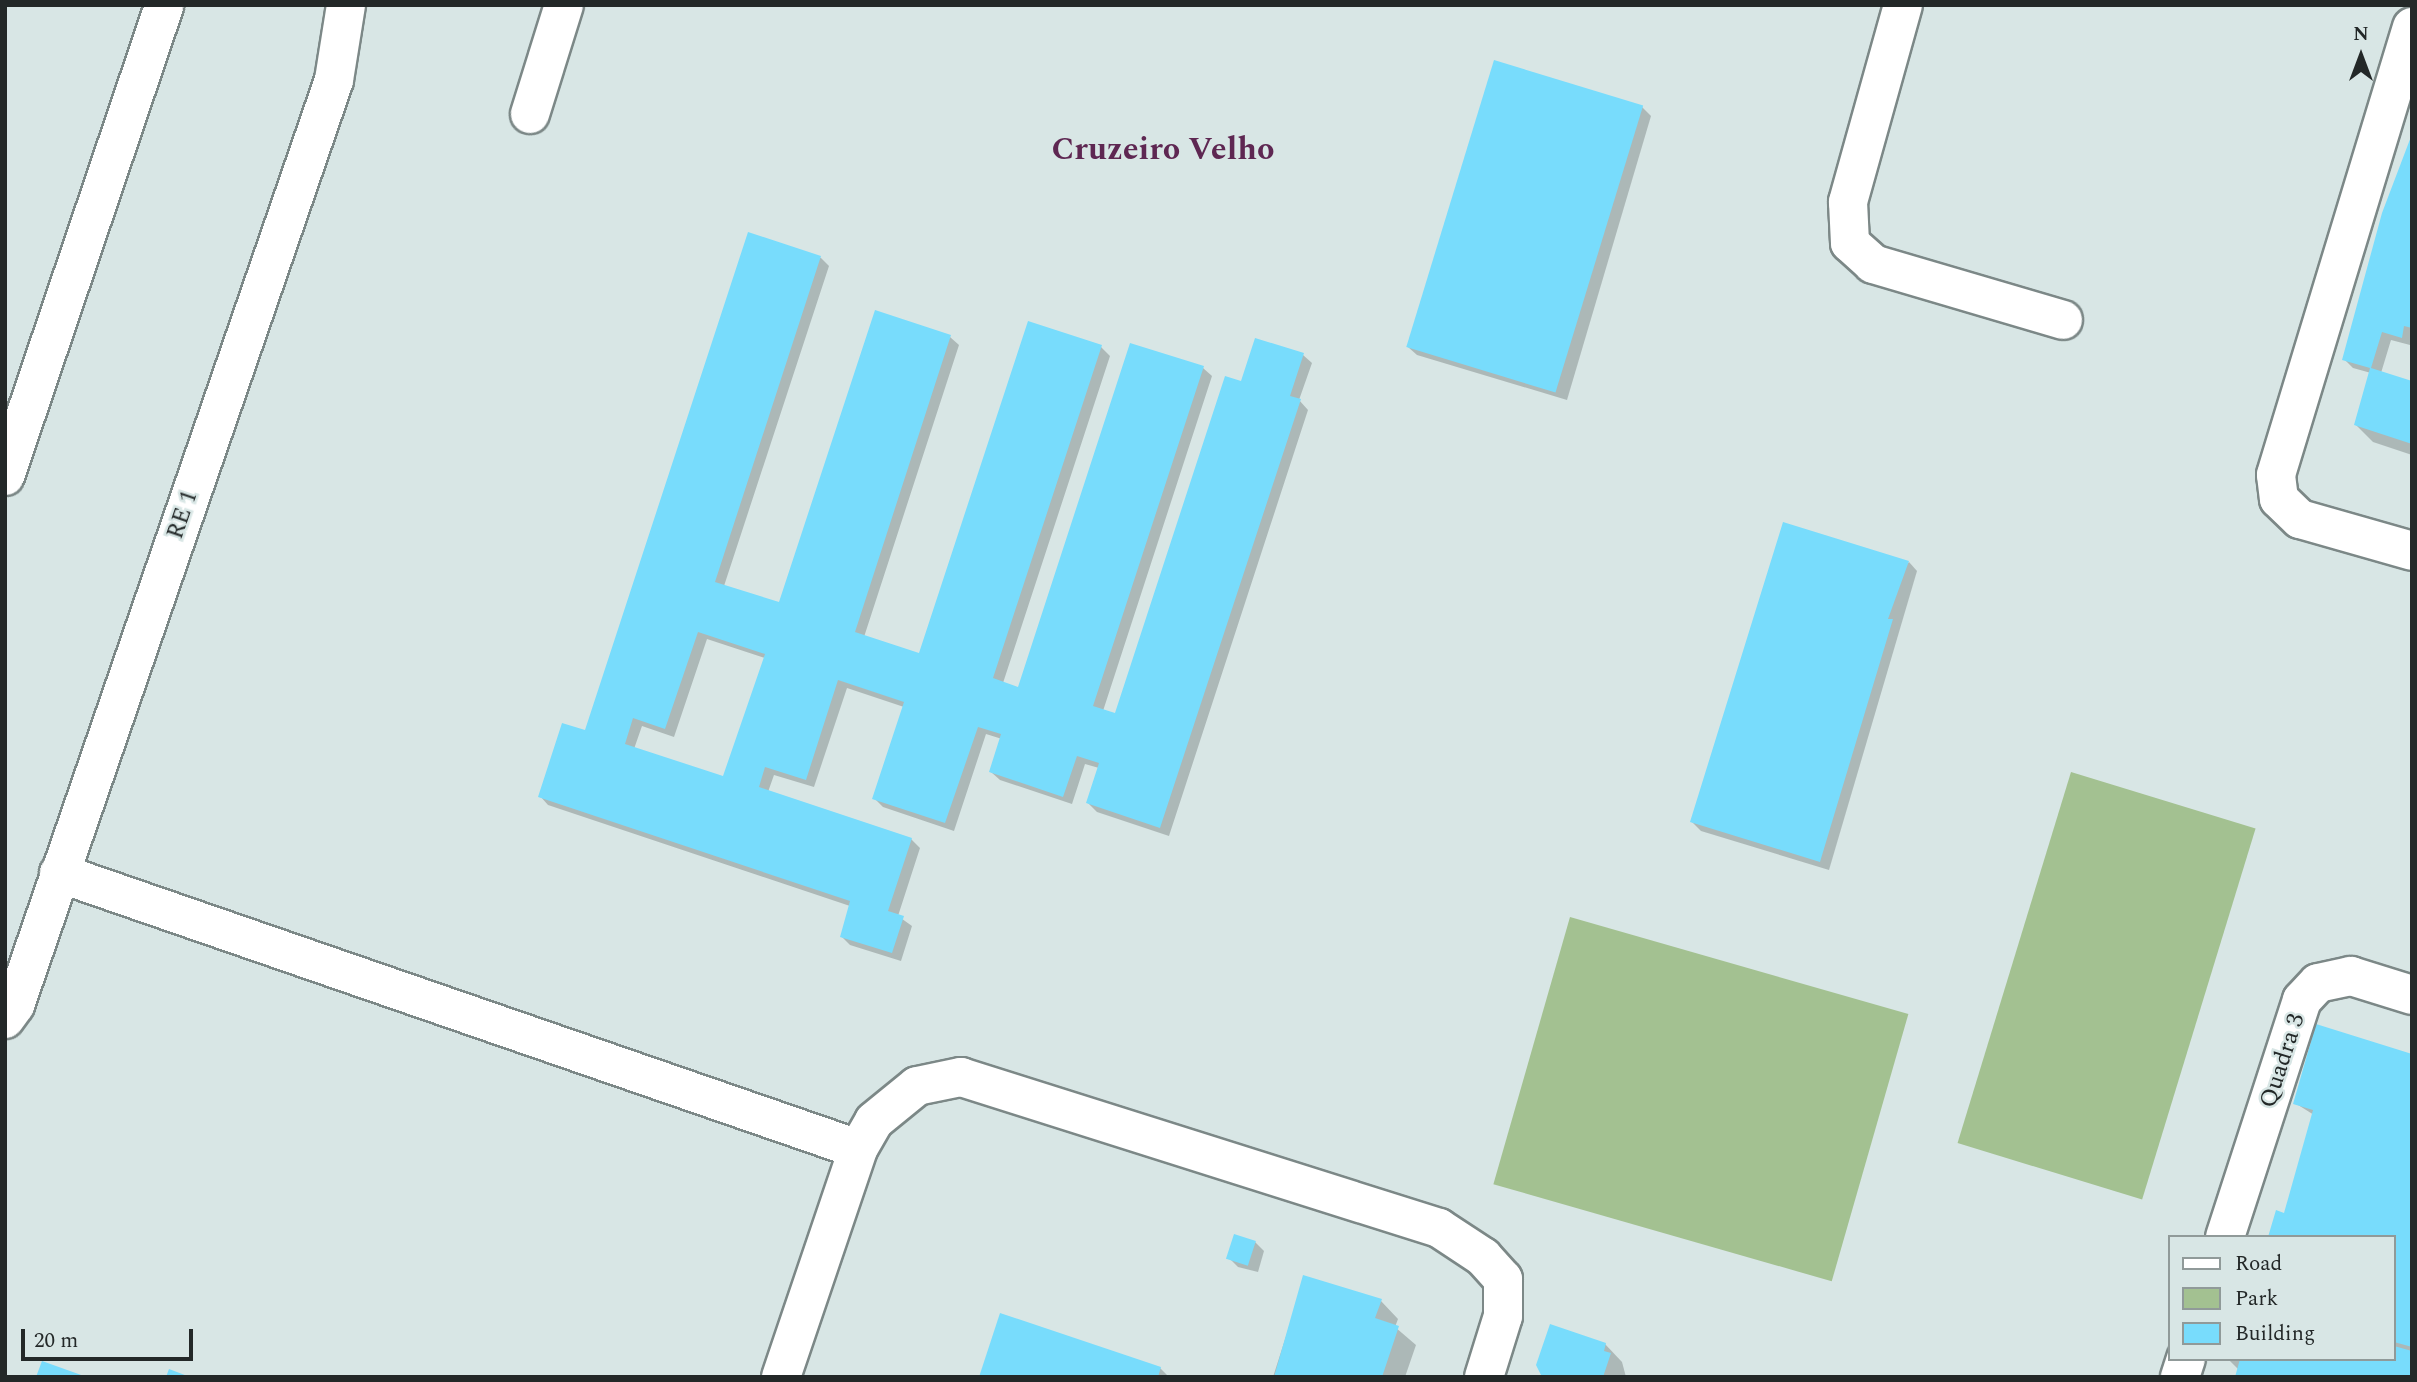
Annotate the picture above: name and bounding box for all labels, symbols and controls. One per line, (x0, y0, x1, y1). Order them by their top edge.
text: N (2353, 20, 2369, 49)
north arrow (2326, 21, 2396, 91)
district label: Cruzeiro Velho (1052, 131, 1274, 169)
street label: RE 1 (161, 487, 205, 543)
street label: Quadra 3 (2254, 1010, 2312, 1112)
legend (2168, 1235, 2396, 1361)
text: Road (2235, 1248, 2282, 1280)
text: Park (2235, 1283, 2278, 1315)
scale bar (24, 1316, 196, 1360)
text: Building (2235, 1318, 2315, 1350)
text: 20 m (34, 1325, 78, 1357)

